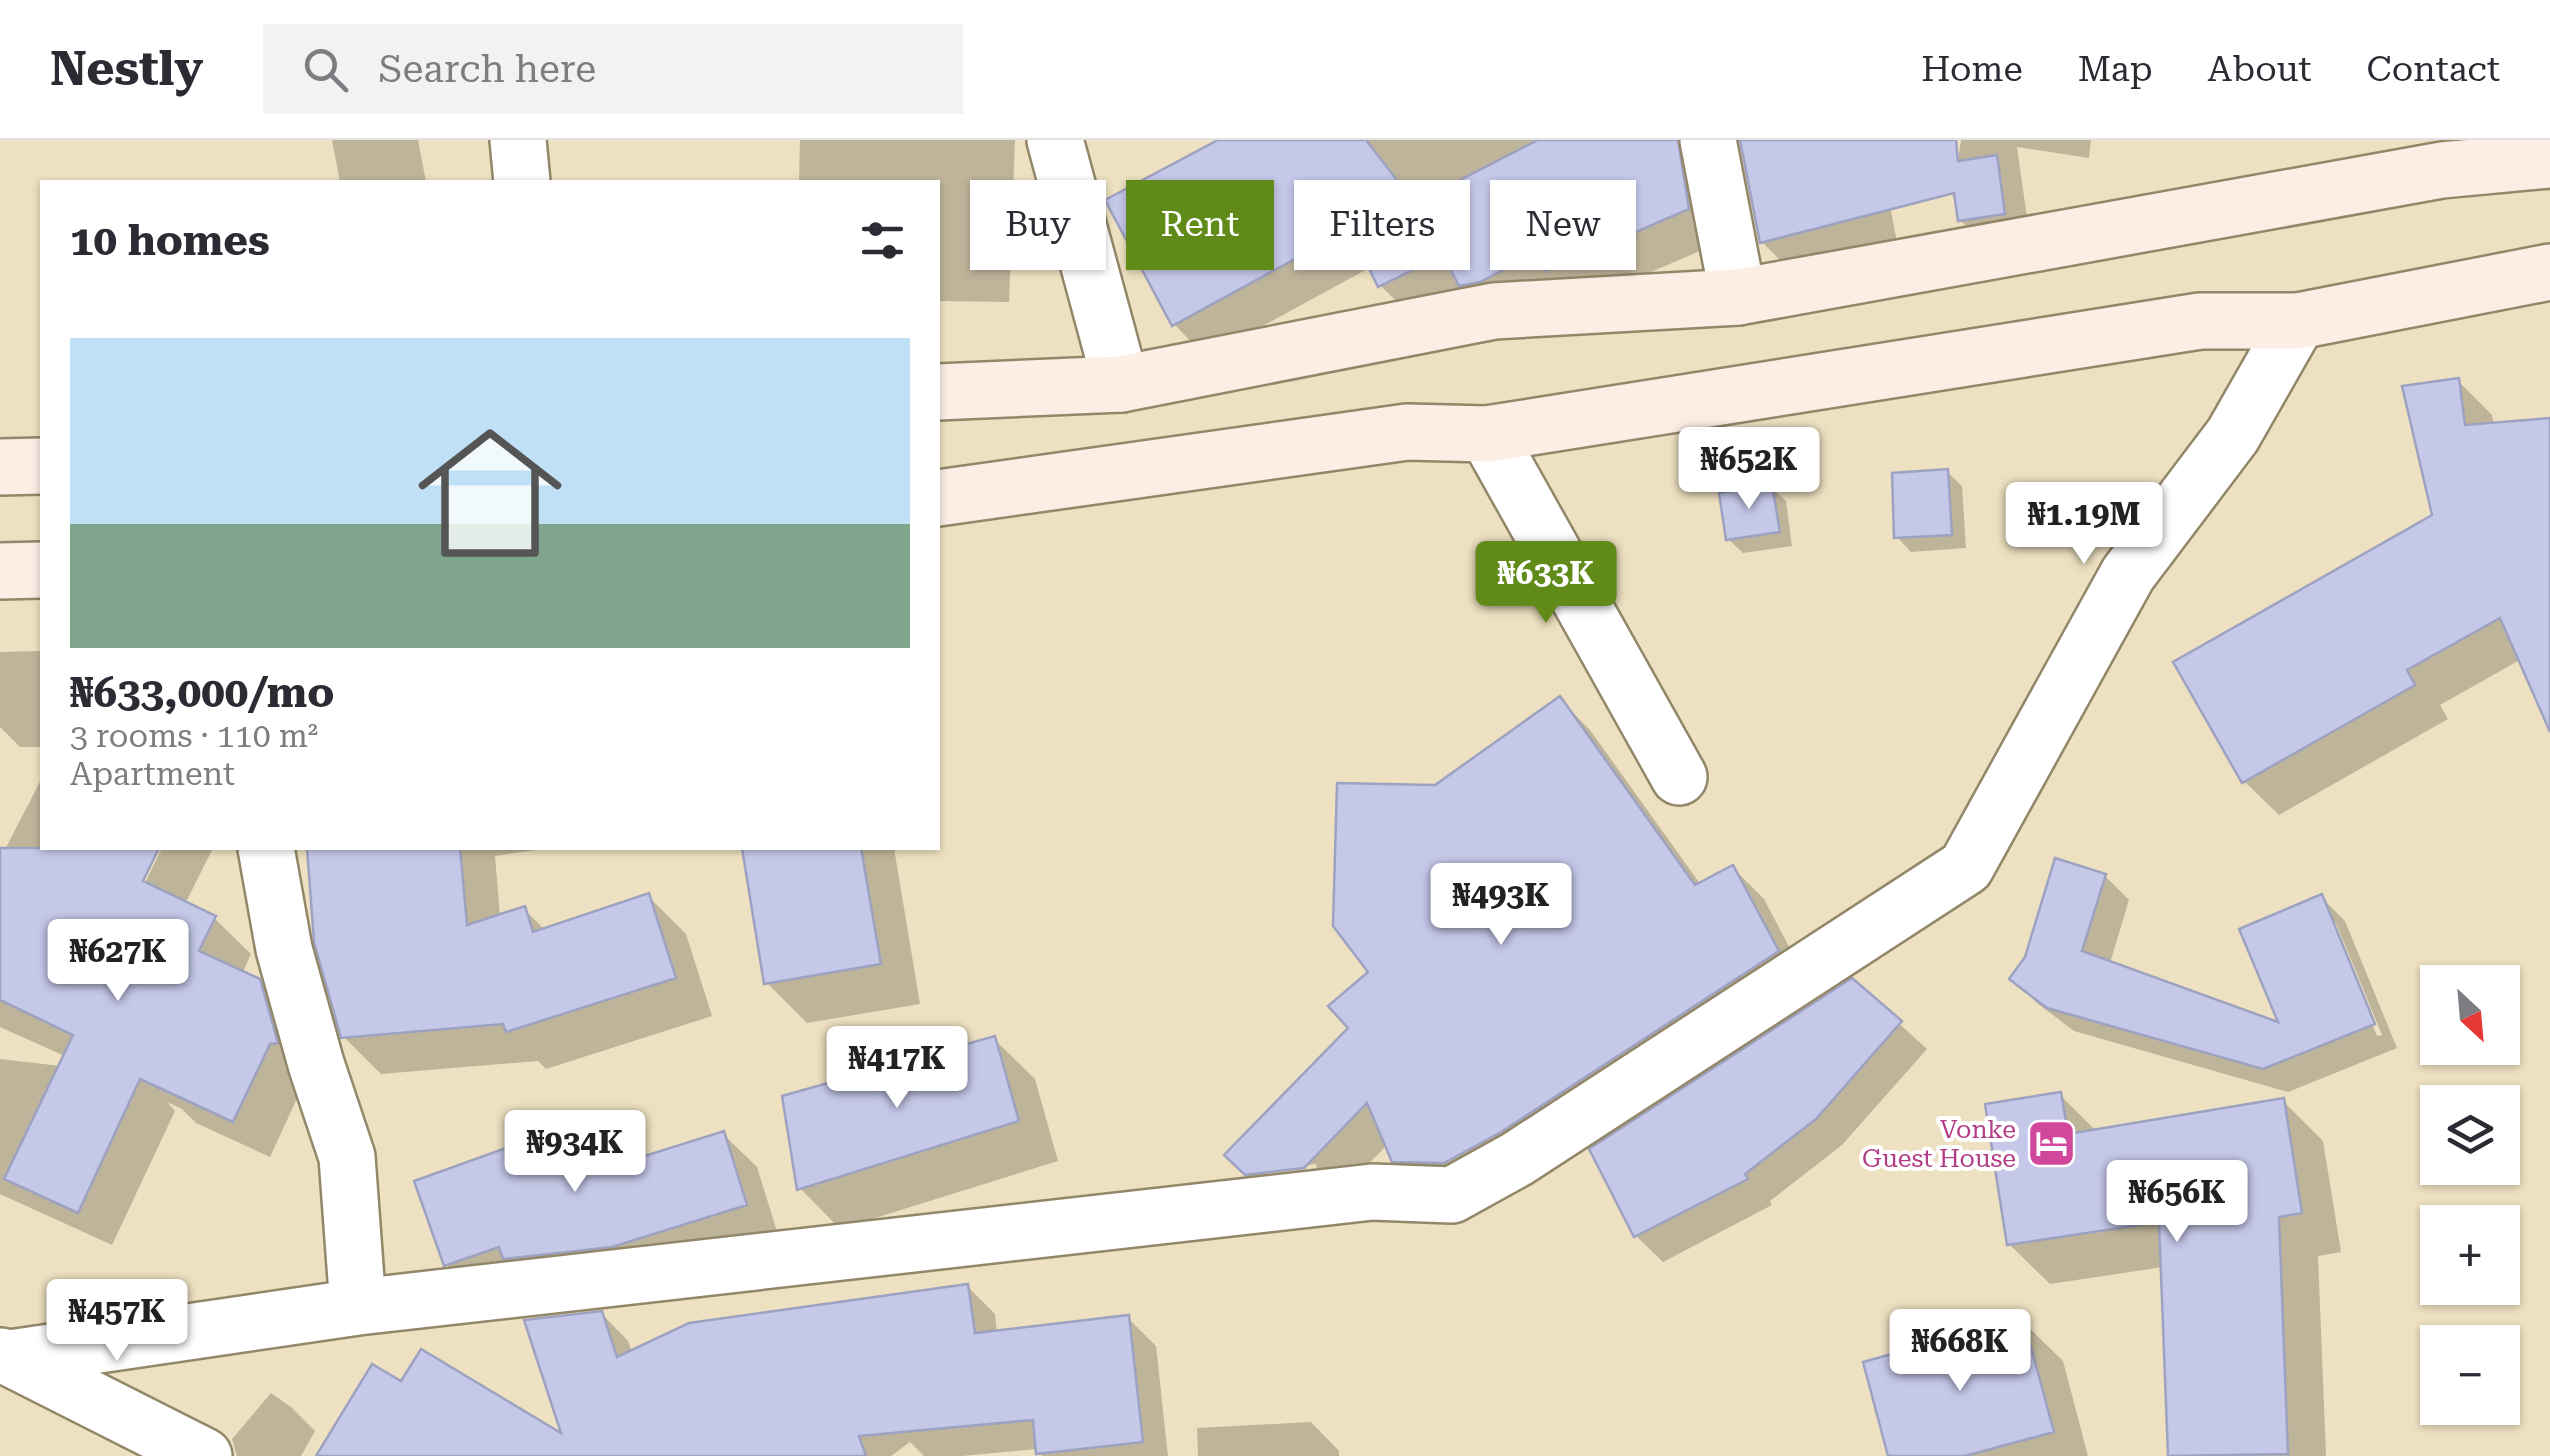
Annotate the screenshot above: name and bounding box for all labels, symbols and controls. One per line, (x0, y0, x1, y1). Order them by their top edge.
search box (263, 24, 963, 114)
text: Nestly (50, 41, 203, 97)
icon: search (298, 42, 353, 97)
text: Search here (378, 47, 596, 91)
text: Home (1921, 49, 2023, 90)
text: Map (2078, 49, 2153, 90)
text: About (2208, 49, 2312, 90)
text: Contact (2367, 49, 2500, 90)
chip: Buy (970, 180, 1106, 270)
chip: Rent (1126, 180, 1274, 270)
chip: Filters (1294, 180, 1470, 270)
chip: New (1490, 180, 1636, 270)
icon: filters (855, 213, 910, 268)
text: 10 homes (70, 216, 270, 265)
icon: home (400, 403, 580, 583)
pin: ₦652K (1679, 427, 1819, 512)
text: ₦652K (1701, 440, 1797, 478)
pin: ₦1.19M (2003, 482, 2165, 567)
text: ₦1.19M (2028, 495, 2140, 533)
pin: ₦633K (1476, 541, 1616, 626)
text: ₦633K (1498, 554, 1594, 592)
text: ₦633,000/mo (70, 668, 334, 717)
text: 3 rooms · 110 m² (70, 717, 318, 755)
text: Apartment (70, 755, 235, 793)
pin: ₦493K (1431, 863, 1571, 948)
text: ₦493K (1453, 876, 1549, 914)
pin: ₦627K (48, 919, 188, 1004)
text: ₦627K (70, 932, 166, 970)
north arrow (2420, 965, 2520, 1065)
map controls (2420, 965, 2520, 1425)
pin: ₦417K (827, 1026, 967, 1111)
text: ₦417K (849, 1039, 945, 1077)
button: layers (2420, 1085, 2520, 1185)
pin: ₦934K (505, 1110, 645, 1195)
place label: Vonke Guest House (1862, 1115, 2016, 1173)
hotel icon: Vonke Guest House (2025, 1117, 2077, 1169)
text: ₦934K (527, 1123, 623, 1161)
pin: ₦656K (2107, 1160, 2247, 1245)
text: ₦656K (2129, 1173, 2225, 1211)
button: + (2420, 1205, 2520, 1305)
pin: ₦457K (47, 1279, 187, 1364)
text: ₦457K (69, 1292, 165, 1330)
pin: ₦668K (1890, 1309, 2030, 1394)
text: ₦668K (1912, 1322, 2008, 1360)
button: − (2420, 1325, 2520, 1425)

